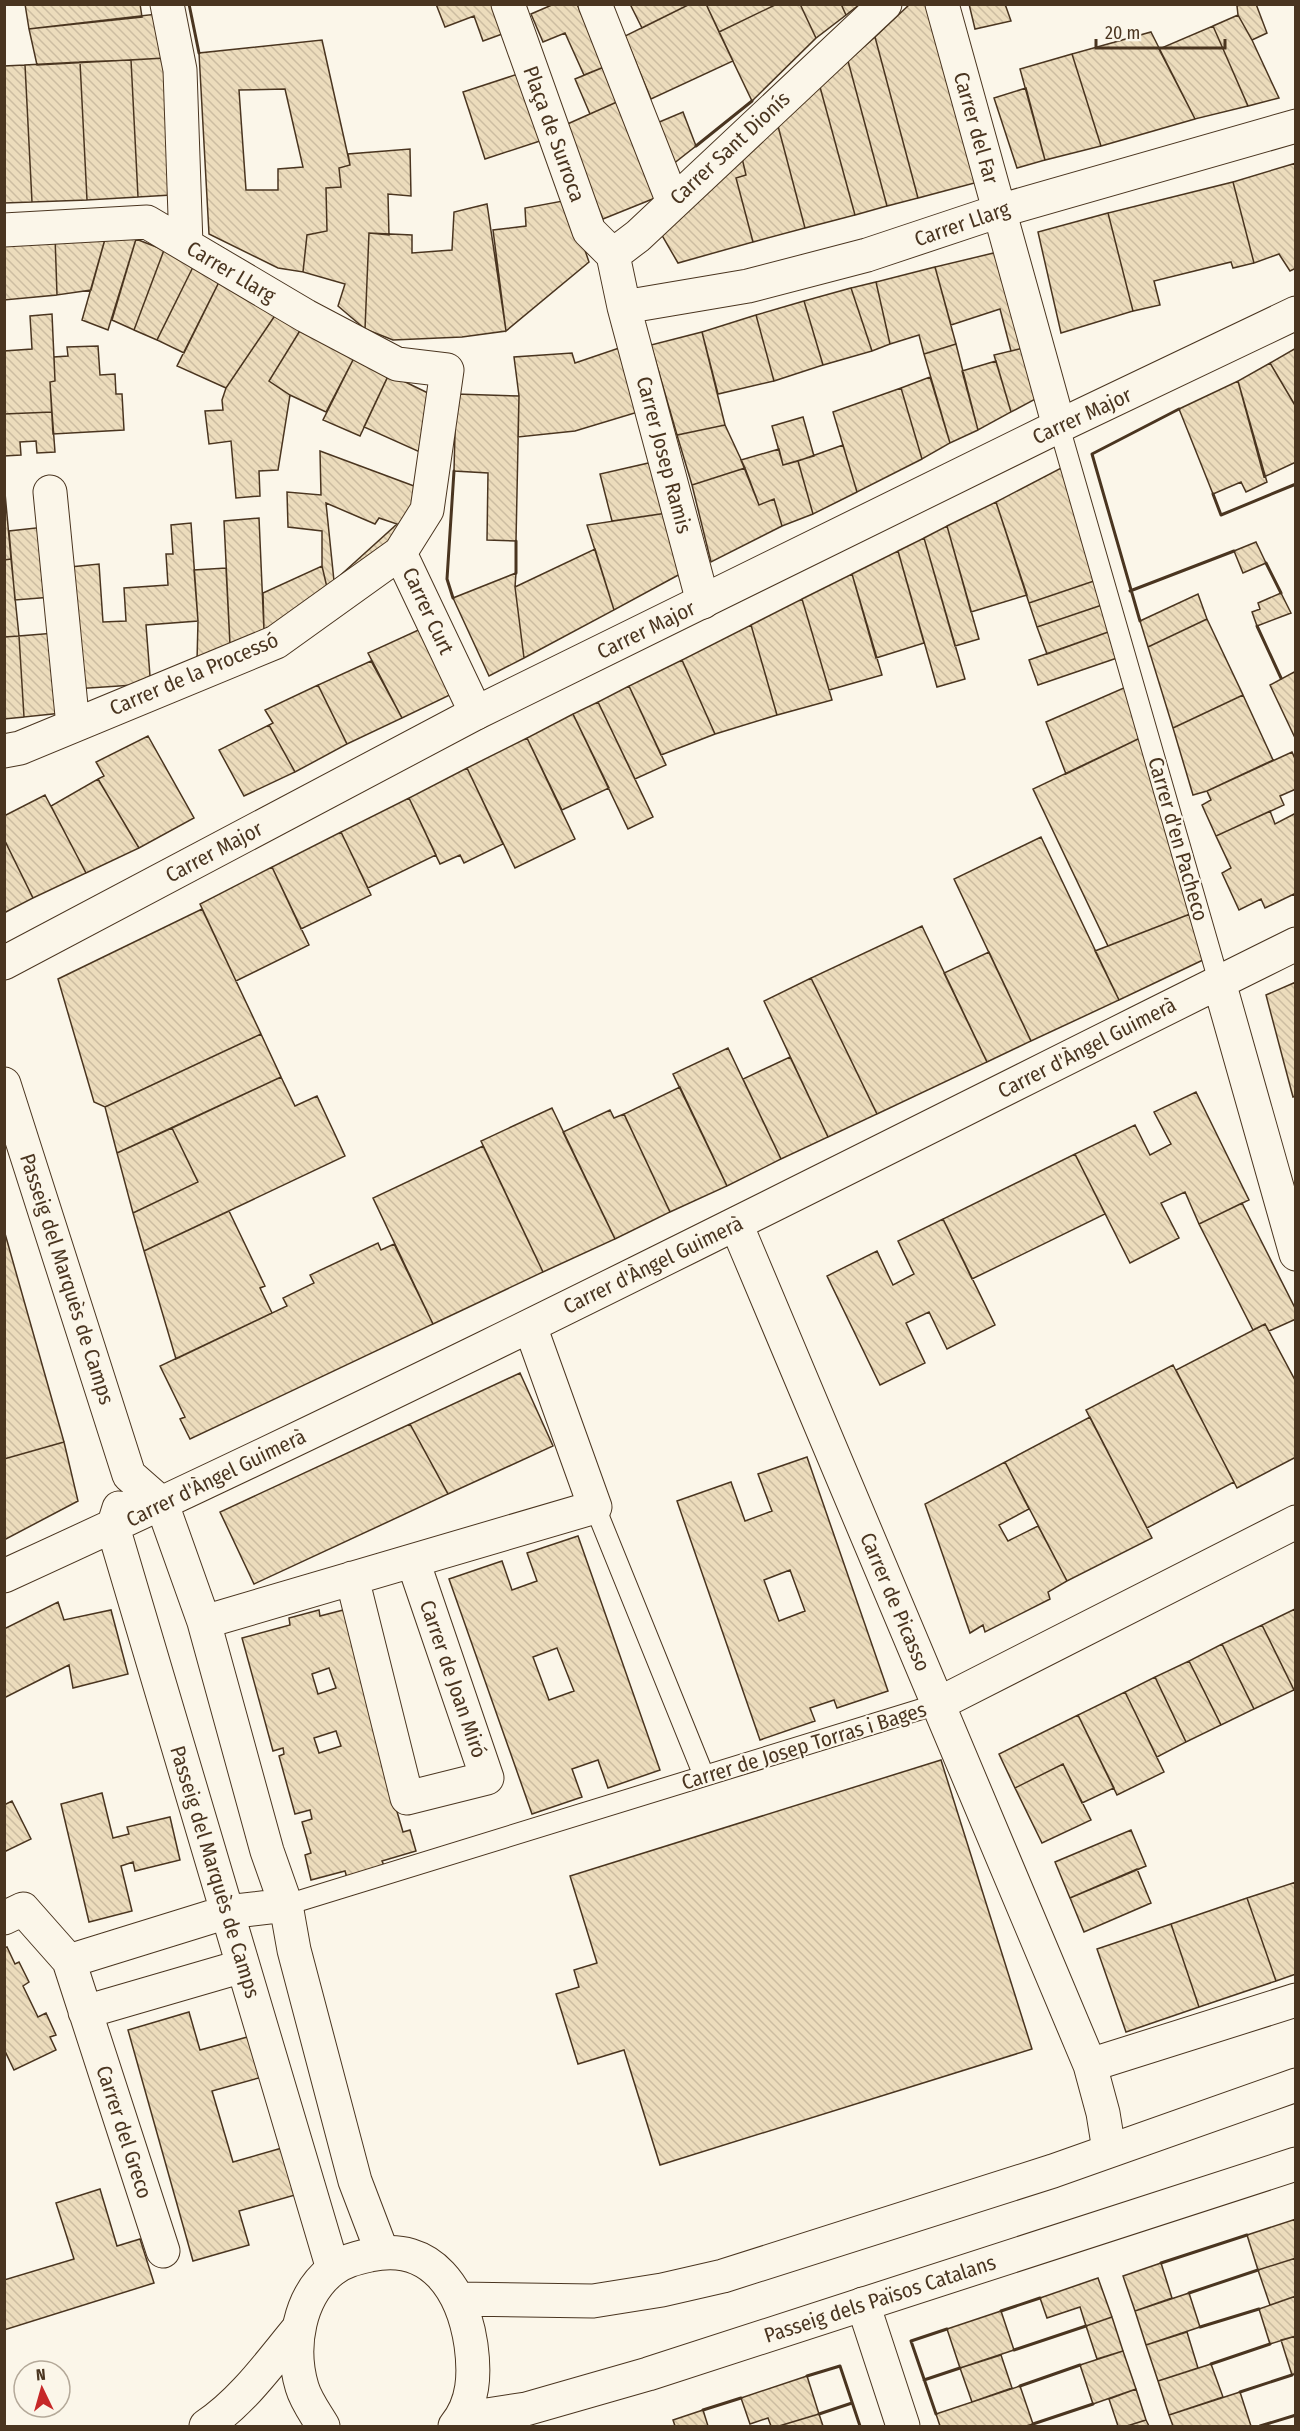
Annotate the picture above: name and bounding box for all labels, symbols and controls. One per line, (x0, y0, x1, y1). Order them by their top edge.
scale bar (1096, 12, 1225, 50)
text: 20 m (1105, 22, 1140, 44)
street label: Plaça de Surroca (517, 63, 591, 205)
street label: Carrer del Far (948, 69, 1005, 188)
street label: Carrer Sant Dionís (664, 86, 796, 210)
street label: Carrer Llarg (911, 196, 1013, 252)
street label: Carrer Llarg (182, 235, 280, 309)
street label: Carrer Josep Ramis (631, 374, 697, 536)
street label: Carrer Major (1028, 382, 1136, 450)
street label: Carrer Curt (397, 563, 459, 659)
street label: Carrer Major (593, 595, 700, 665)
street label: Carrer de la Processó (106, 627, 282, 721)
street label: Carrer d'en Pacheco (1142, 754, 1214, 924)
street label: Carrer Major (161, 815, 268, 888)
street label: Carrer d'Àngel Guimerà (994, 992, 1180, 1104)
street label: Passeig del Marquès de Camps (14, 1150, 120, 1408)
street label: Carrer d'Àngel Guimerà (559, 1210, 747, 1320)
street label: Carrer d'Àngel Guimerà (122, 1423, 310, 1533)
street label: Carrer de Picasso (854, 1529, 936, 1675)
street label: Carrer de Joan Miró (414, 1597, 492, 1761)
street label: Carrer de Josep Torras i Bages (678, 1696, 930, 1796)
street label: Passeig del Marquès de Camps (164, 1743, 266, 2001)
street label: Carrer del Greco (90, 2062, 158, 2202)
street label: Passeig dels Països Catalans (761, 2249, 999, 2349)
north arrow (12, 2359, 72, 2419)
text: N (35, 2365, 46, 2384)

